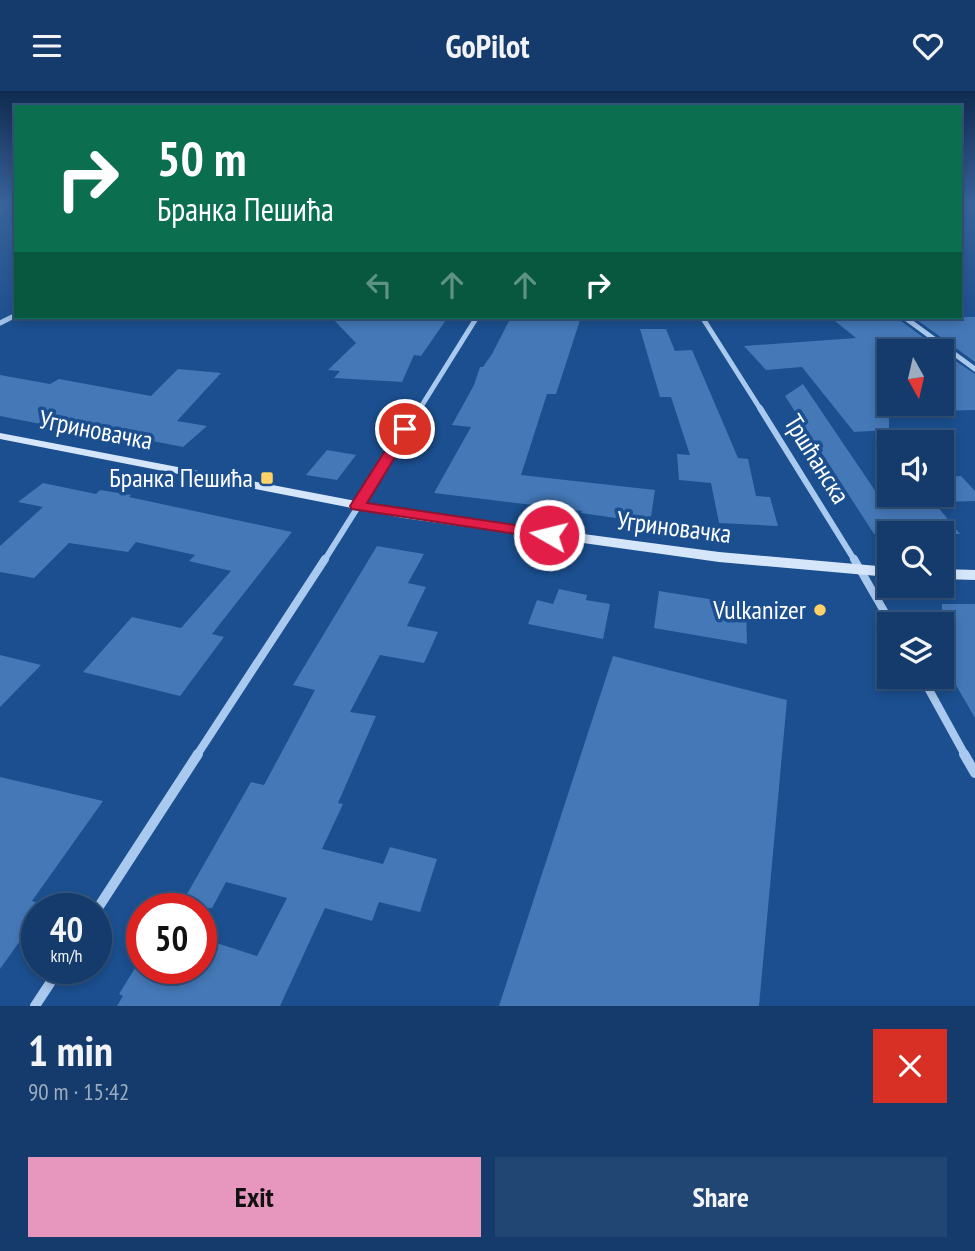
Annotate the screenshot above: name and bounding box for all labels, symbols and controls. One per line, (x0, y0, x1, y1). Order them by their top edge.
text: GoPilot (445, 25, 530, 67)
icon: menu (28, 27, 66, 65)
icon: heart (909, 27, 947, 65)
text: 50 m (157, 126, 246, 190)
icon: right (42, 133, 133, 224)
text: Бранка Пешића (157, 188, 334, 230)
icon: left (360, 266, 398, 304)
icon: ahead (433, 266, 471, 304)
icon: ahead (506, 266, 544, 304)
icon: right (579, 266, 617, 304)
north arrow (877, 339, 954, 417)
map controls (877, 339, 954, 689)
pin (375, 399, 435, 459)
street label: Угриновачка (36, 402, 156, 457)
street label: Тршћанска (777, 408, 858, 509)
icon: arrive (386, 410, 424, 448)
button: sound (877, 430, 954, 507)
place label: Бранка Пешића (109, 461, 253, 494)
marker: Бранка Пешића (259, 470, 275, 486)
position arrow (512, 498, 586, 572)
street label: Угриновачка (615, 503, 733, 550)
button: search (877, 521, 954, 598)
place label: Vulkanizer (712, 593, 806, 626)
marker: Vulkanizer (812, 602, 828, 618)
button: layers (877, 612, 954, 689)
speed limit sign: 50 (126, 893, 217, 984)
text: 40 (50, 906, 83, 952)
text: km/h (51, 944, 82, 967)
text: 1 min (28, 1023, 113, 1078)
button: close (873, 1029, 947, 1103)
text: 90 m · 15:42 (28, 1077, 129, 1106)
button: Exit (28, 1157, 481, 1237)
button: Share (495, 1157, 947, 1237)

